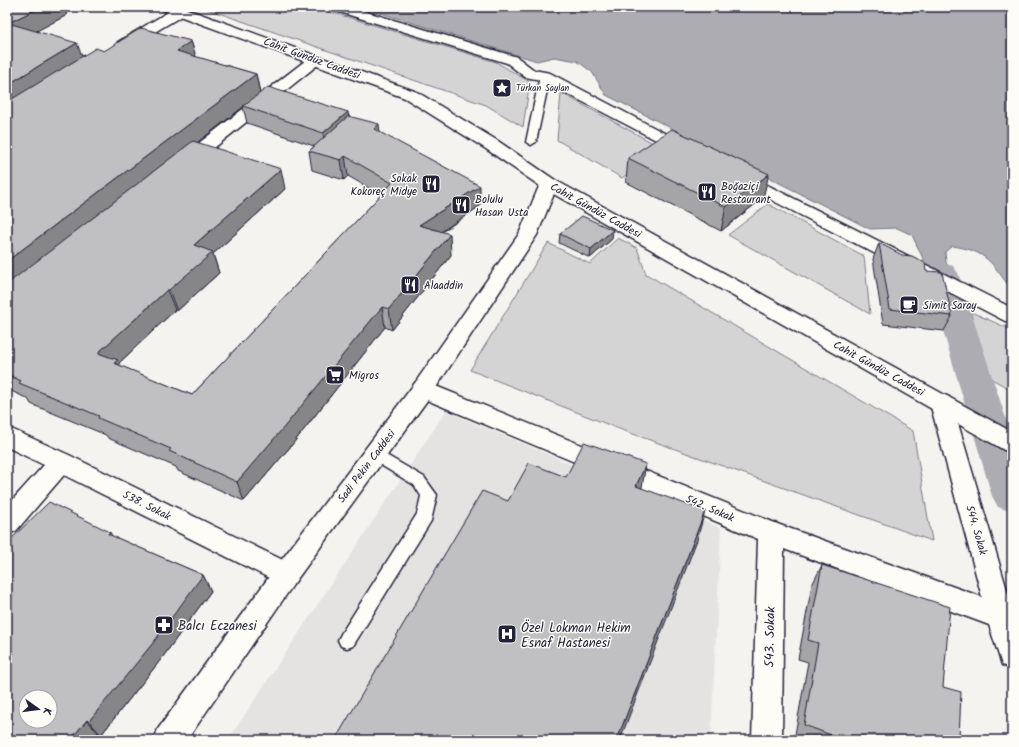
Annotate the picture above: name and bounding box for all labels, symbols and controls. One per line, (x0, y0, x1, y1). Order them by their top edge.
street label: Cahit Gündüz Caddesi (261, 33, 363, 85)
place icon: Türkan Saylan (491, 77, 513, 99)
place label: Türkan Saylan (516, 81, 570, 96)
place label: Sokak Kokoreç Midye (351, 170, 418, 201)
restaurant icon: Sokak Kokoreç Midye (420, 173, 442, 195)
street label: Cahit Gündüz Caddesi (547, 178, 645, 244)
place label: Boğaziçi Restaurant (721, 178, 771, 209)
restaurant icon: Boğaziçi Restaurant (696, 181, 718, 203)
place label: Bolulu Hasan Usta (475, 191, 528, 222)
restaurant icon: Bolulu Hasan Usta (450, 194, 472, 216)
restaurant icon: Alaaddin (399, 274, 421, 296)
place label: Alaaddin (424, 277, 463, 295)
cafe icon: Simit Saray (898, 294, 920, 316)
place label: Simit Saray (923, 297, 977, 315)
street label: Cahit Gündüz Caddesi (830, 336, 928, 402)
supermarket icon: Migros (324, 364, 346, 386)
place label: Migros (349, 367, 379, 385)
street label: Sadi Pekin Caddesi (333, 426, 401, 507)
street label: 538. Sokak (119, 486, 175, 526)
street label: 542. Sokak (682, 491, 738, 528)
street label: 544. Sokak (960, 503, 992, 558)
street label: 543. Sokak (759, 605, 782, 668)
pharmacy icon: Balcı Eczanesi (153, 614, 175, 636)
place label: Balcı Eczanesi (178, 616, 257, 637)
place label: Özel Lokman Hekim Esnaf Hastanesi (521, 618, 631, 654)
hospital icon: Özel Lokman Hekim Esnaf Hastanesi (496, 623, 518, 645)
north arrow (18, 689, 58, 729)
text: K (37, 706, 56, 717)

